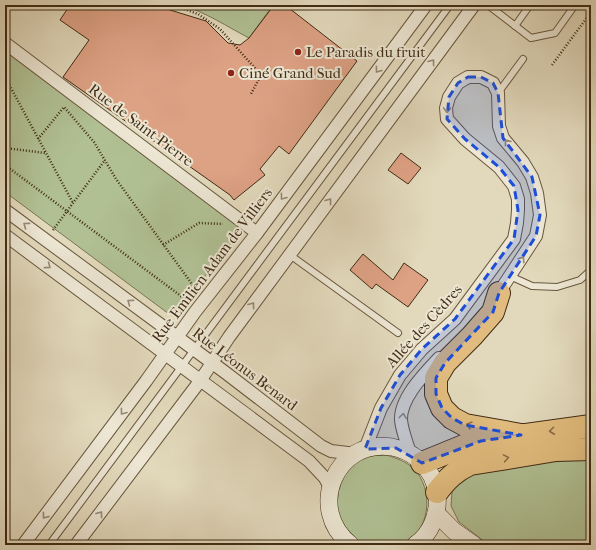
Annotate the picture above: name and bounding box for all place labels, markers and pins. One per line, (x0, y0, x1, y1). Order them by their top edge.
place label: Le Paradis du fruit (306, 43, 426, 61)
marker: Le Paradis du fruit (293, 47, 303, 57)
place label: Ciné Grand Sud (239, 64, 342, 82)
marker: Ciné Grand Sud (226, 68, 236, 78)

